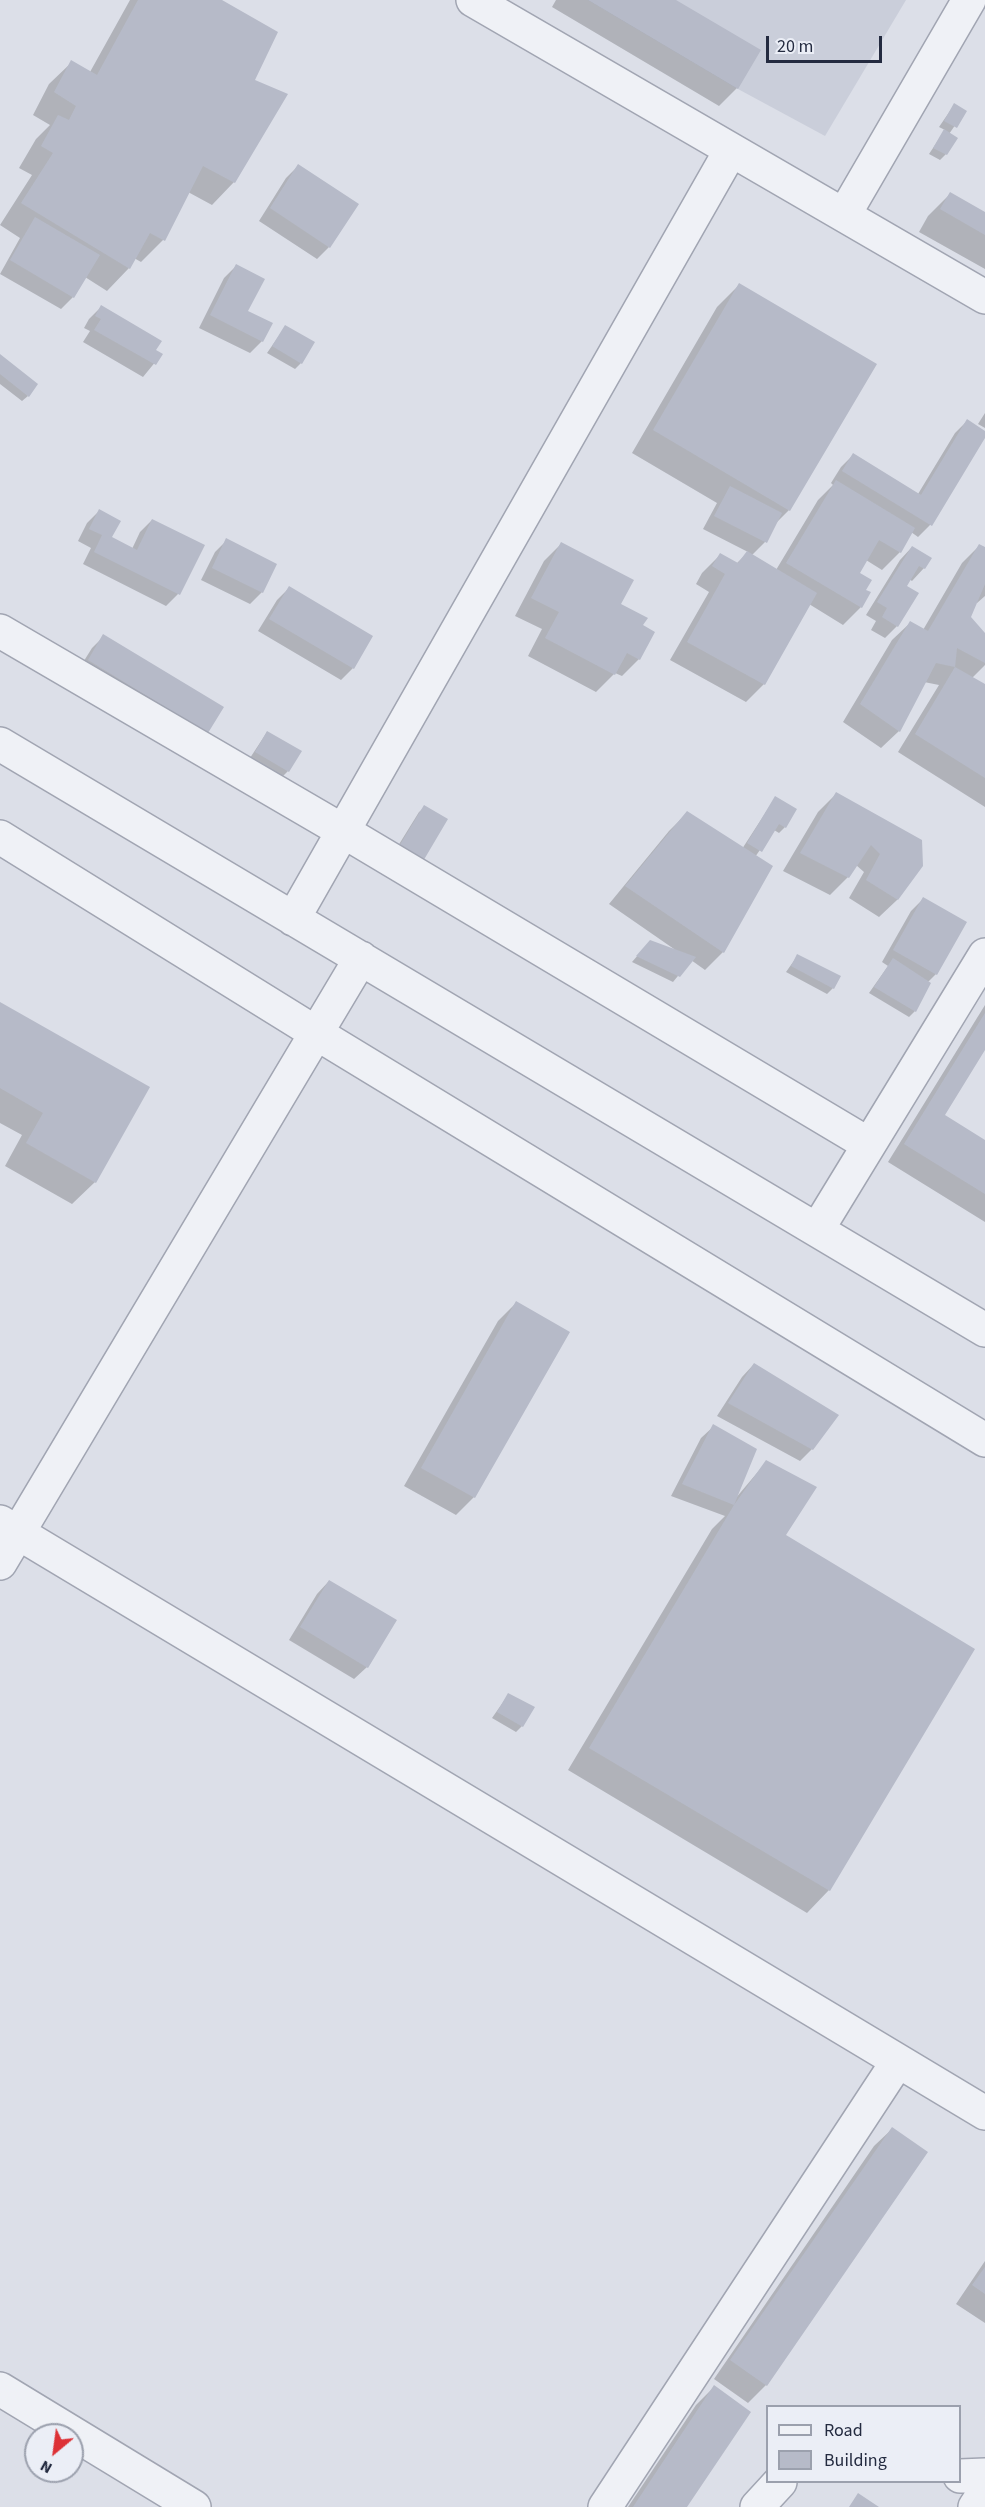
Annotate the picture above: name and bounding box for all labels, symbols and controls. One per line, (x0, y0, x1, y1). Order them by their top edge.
scale bar (769, 24, 884, 62)
text: 20 m (777, 34, 813, 59)
legend (766, 2405, 961, 2483)
text: Road (824, 2418, 863, 2443)
north arrow (24, 2423, 84, 2483)
text: Building (824, 2448, 887, 2473)
text: N (36, 2455, 56, 2479)

